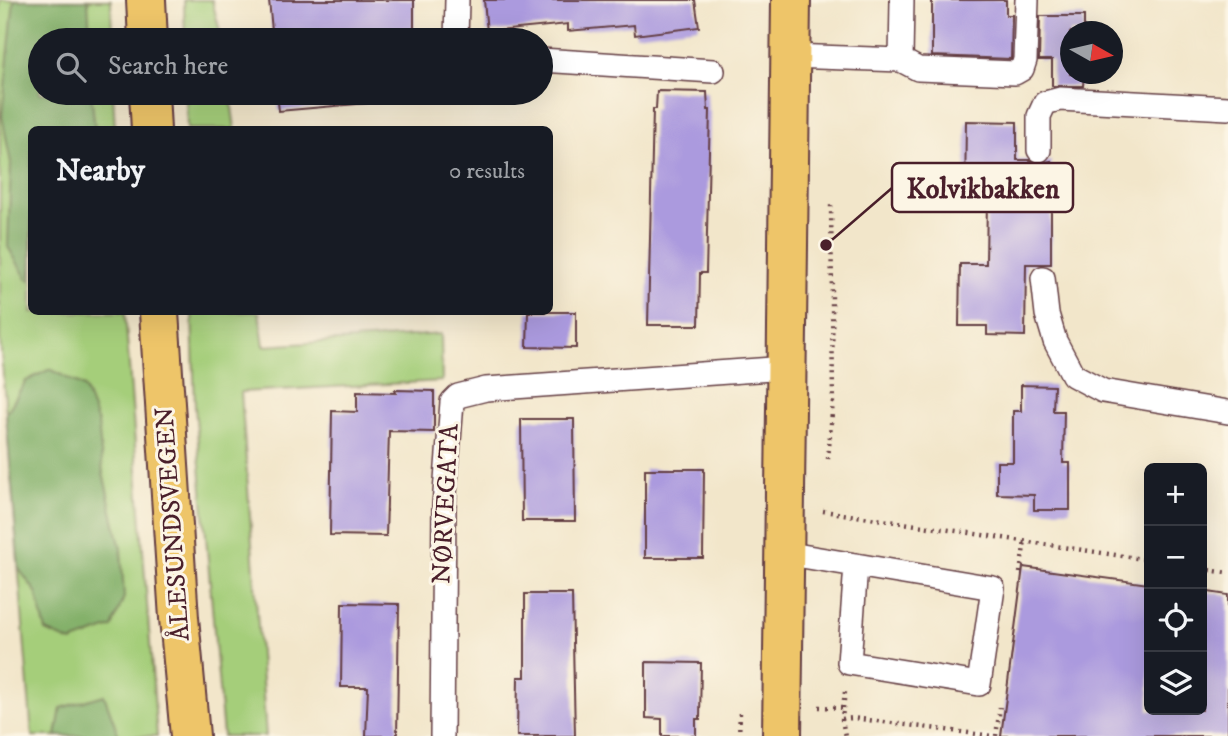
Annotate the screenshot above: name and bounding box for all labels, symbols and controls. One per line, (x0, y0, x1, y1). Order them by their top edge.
north arrow (1060, 21, 1123, 84)
search box (28, 28, 553, 105)
icon: search (52, 48, 90, 86)
text: Search here (108, 50, 228, 83)
text: Nearby (56, 153, 145, 190)
text: 0 results (449, 157, 525, 186)
callout: Kolvikbakken (892, 163, 1073, 212)
text: Kolvikbakken (906, 172, 1060, 207)
street label: ÅLESUNDSVEGEN (147, 406, 198, 642)
street label: NØRVEGATA (425, 423, 467, 585)
map controls (1144, 463, 1207, 715)
button: + (1144, 463, 1207, 526)
button: − (1144, 526, 1207, 589)
button: locate (1144, 589, 1207, 652)
button: layers (1144, 652, 1207, 715)

